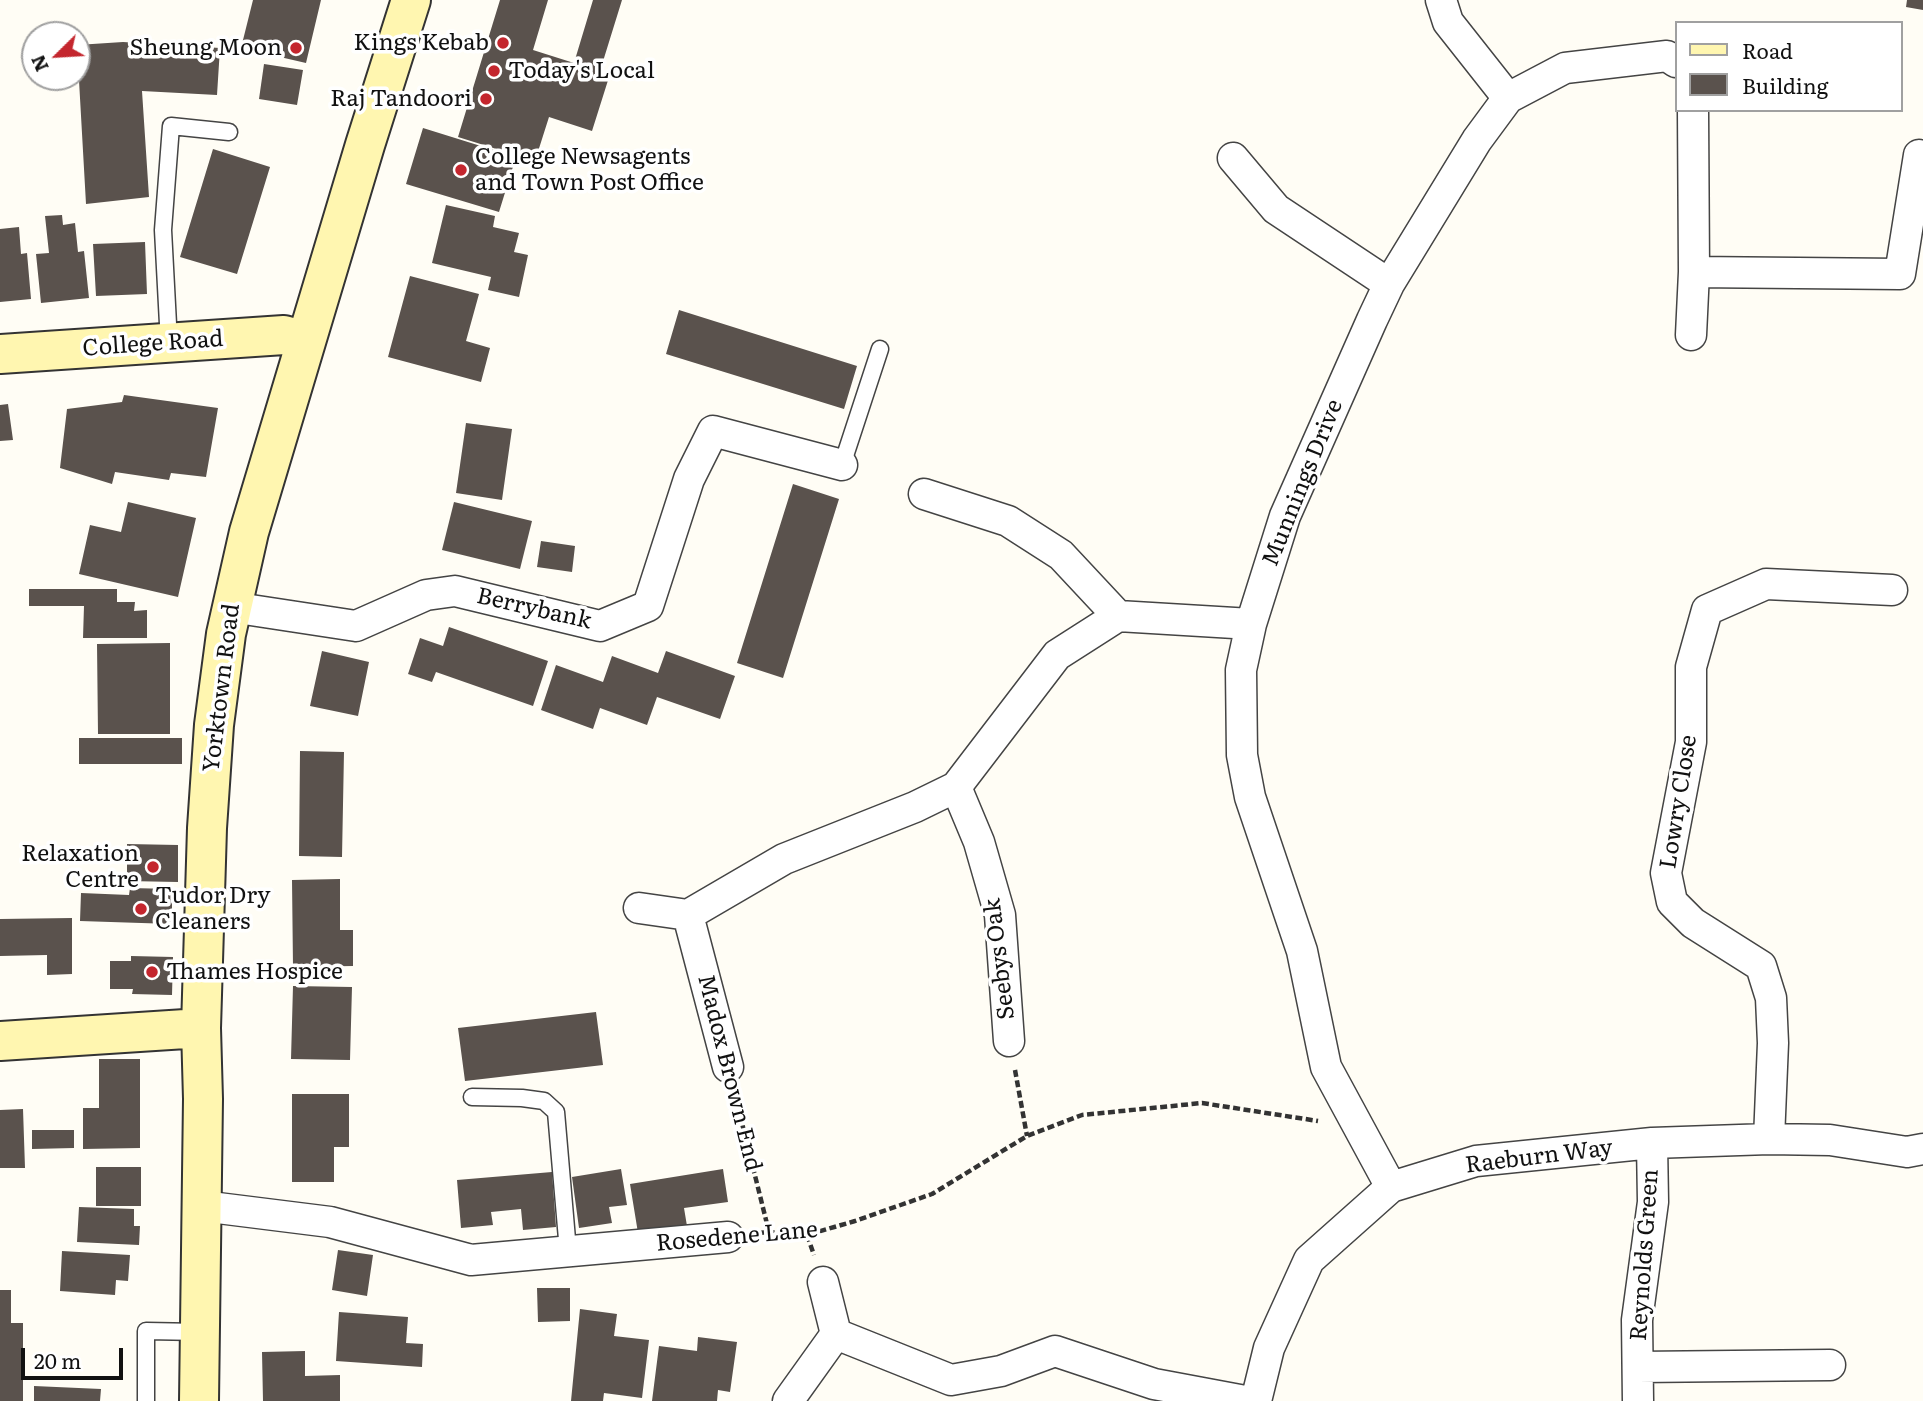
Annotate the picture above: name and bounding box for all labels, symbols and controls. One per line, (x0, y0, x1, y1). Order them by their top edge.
north arrow (21, 21, 91, 91)
legend (1674, 21, 1902, 112)
place label: Kings Kebab (354, 29, 489, 57)
place label: Sheung Moon (130, 34, 282, 62)
text: Road (1742, 34, 1793, 65)
marker: Kings Kebab (495, 35, 511, 51)
marker: Sheung Moon (288, 40, 304, 56)
text: N (23, 51, 55, 77)
place label: Today's Local (508, 57, 655, 85)
marker: Today's Local (486, 63, 502, 79)
text: Building (1742, 69, 1828, 100)
place label: Raj Tandoori (330, 85, 472, 113)
marker: Raj Tandoori (478, 91, 494, 107)
place label: College Newsagents and Town Post Office (475, 143, 704, 197)
marker: College Newsagents and Town Post Office (453, 162, 469, 178)
street label: College Road (82, 325, 224, 363)
street label: Munnings Drive (1257, 396, 1349, 570)
street label: Berrybank (474, 582, 594, 636)
street label: Yorktown Road (198, 602, 246, 774)
street label: Lowry Close (1655, 733, 1703, 871)
place label: Relaxation Centre (21, 840, 139, 894)
marker: Relaxation Centre (145, 859, 161, 875)
place label: Tudor Dry Cleaners (155, 882, 270, 936)
street label: Seebys Oak (979, 897, 1021, 1021)
marker: Tudor Dry Cleaners (133, 901, 149, 917)
place label: Thames Hospice (166, 958, 343, 986)
marker: Thames Hospice (144, 964, 160, 980)
street label: Madox Brown End (691, 972, 767, 1174)
street label: Raeburn Way (1464, 1134, 1614, 1180)
street label: Reynolds Green (1625, 1168, 1665, 1342)
street label: Rosedene Lane (655, 1216, 819, 1258)
scale bar (24, 1334, 126, 1378)
text: 20 m (34, 1344, 81, 1375)

